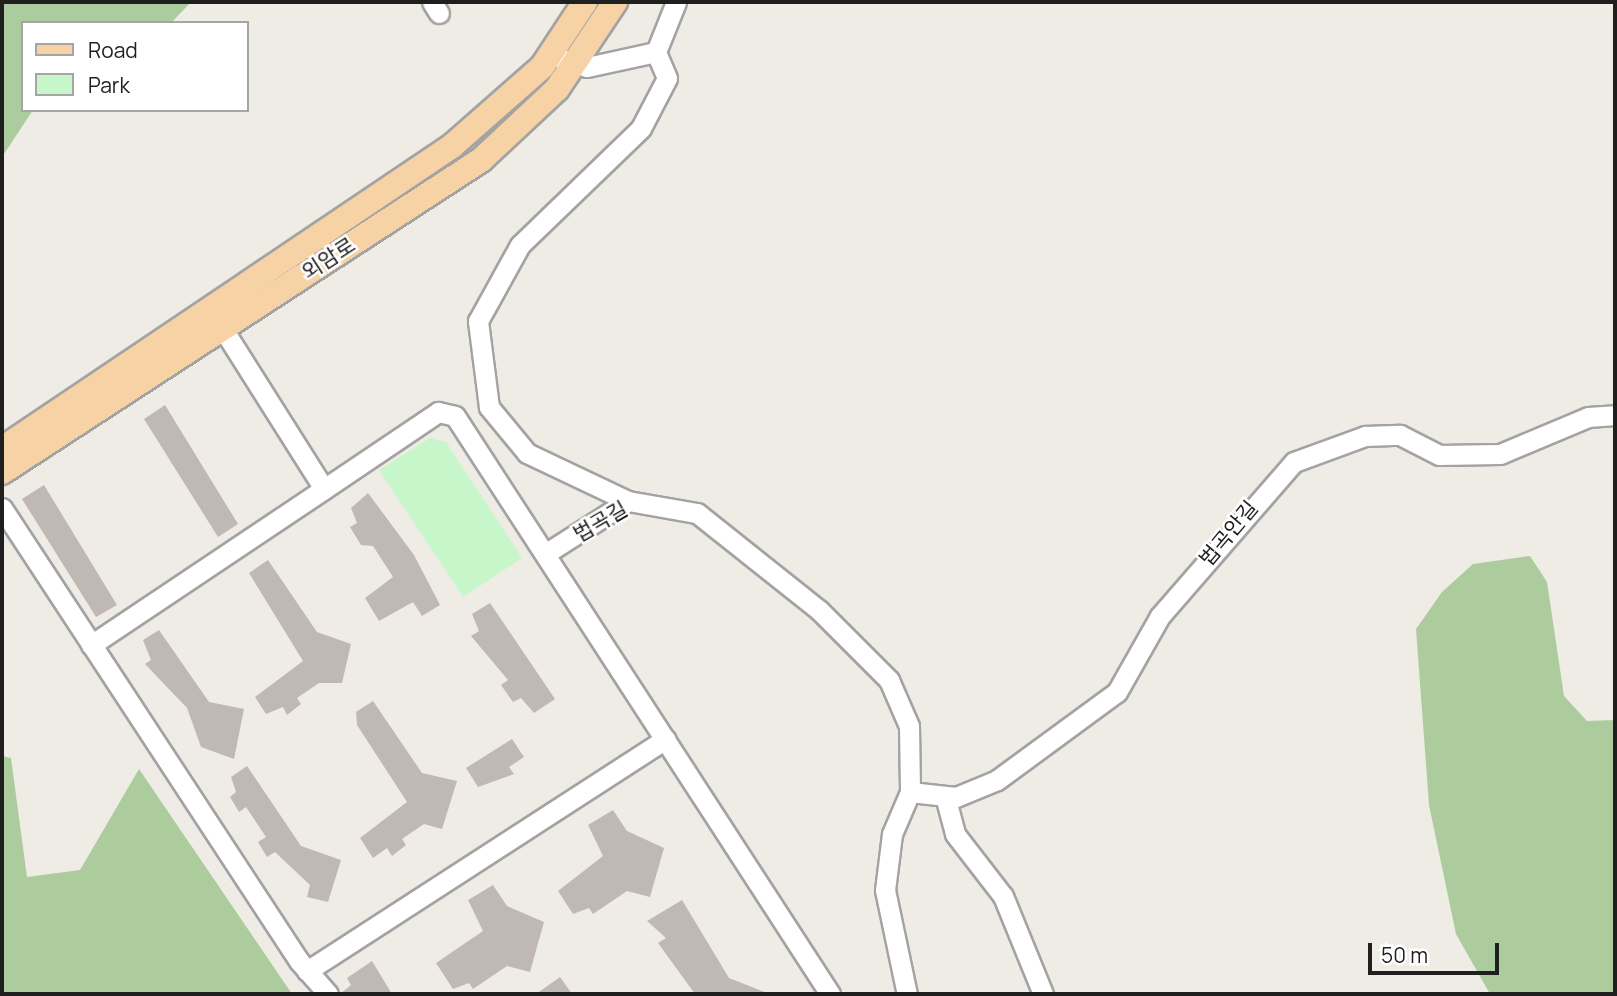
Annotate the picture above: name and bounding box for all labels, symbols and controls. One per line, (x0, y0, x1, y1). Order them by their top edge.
legend (21, 21, 248, 112)
text: Road (88, 36, 138, 64)
text: Park (88, 71, 130, 99)
street label: 외암로 (297, 232, 359, 284)
street label: 법곡안길 (1194, 495, 1262, 571)
street label: 법곡길 (569, 496, 631, 546)
scale bar (1372, 930, 1503, 974)
text: 50 m (1381, 941, 1428, 969)

